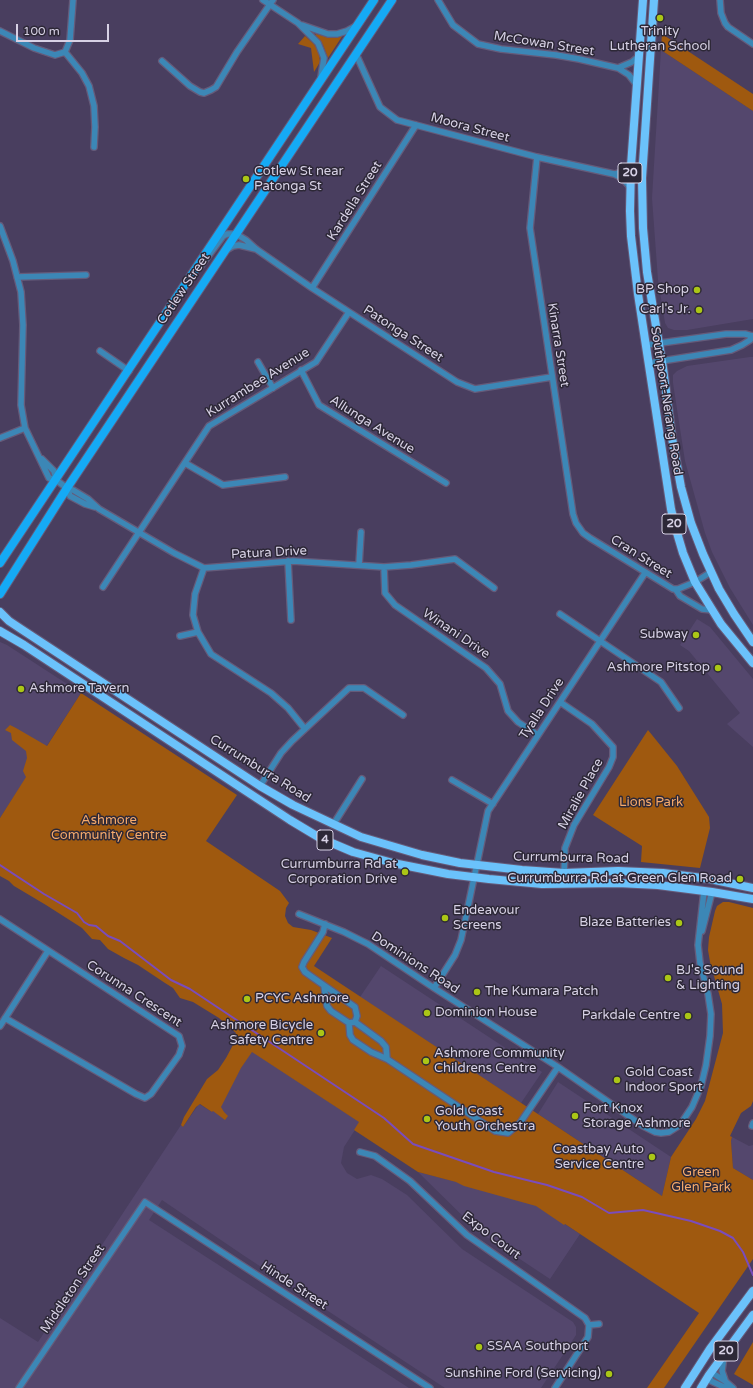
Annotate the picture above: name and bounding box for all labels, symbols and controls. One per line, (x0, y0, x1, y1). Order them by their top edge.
marker: Trinity Lutheran School (655, 13, 665, 23)
scale bar (18, 16, 111, 42)
text: 100 m (23, 24, 60, 38)
place label: Trinity Lutheran School (609, 24, 711, 55)
street label: McCowan Street (493, 28, 595, 60)
street label: Moora Street (429, 110, 511, 146)
street label: Kardella Street (324, 158, 386, 244)
road number: 20 (618, 163, 642, 183)
place label: Cotlew St near Patonga St (254, 164, 343, 195)
marker: Cotlew St near Patonga St (241, 174, 251, 184)
street label: Cotlew Street (154, 250, 214, 328)
place label: BP Shop (636, 282, 689, 298)
marker: BP Shop (692, 285, 702, 295)
street label: Patonga Street (360, 302, 446, 366)
street label: Kinarra Street (544, 302, 572, 388)
place label: Carl's Jr. (640, 302, 691, 318)
marker: Carl's Jr. (694, 305, 704, 315)
street label: Southport-Nerang Road (647, 326, 685, 476)
street label: Kurrambee Avenue (204, 345, 312, 421)
street label: Allunga Avenue (327, 393, 417, 457)
road number: 20 (662, 514, 686, 534)
street label: Cran Street (607, 532, 675, 582)
street label: Patura Drive (231, 543, 307, 563)
street label: Winani Drive (419, 606, 493, 662)
place label: Subway (640, 627, 688, 643)
marker: Subway (691, 630, 701, 640)
place label: Ashmore Pitstop (607, 660, 710, 676)
marker: Ashmore Pitstop (713, 663, 723, 673)
street label: Tyalla Drive (516, 675, 568, 743)
place label: Ashmore Tavern (29, 681, 129, 697)
marker: Ashmore Tavern (16, 684, 26, 694)
street label: Currumburra Road (207, 732, 313, 806)
street label: Miralie Place (555, 756, 607, 832)
park label: Lions Park (619, 795, 683, 811)
park label: Ashmore Community Centre (51, 813, 167, 844)
road number: 4 (317, 830, 333, 850)
street label: Currumburra Road (513, 849, 629, 867)
place label: Currumburra Rd at Corporation Drive (281, 857, 397, 888)
marker: Currumburra Rd at Corporation Drive (400, 867, 410, 877)
place label: Currumburra Rd at Green Glen Road (507, 871, 732, 887)
marker: Currumburra Rd at Green Glen Road (735, 874, 745, 884)
place label: Endeavour Screens (453, 903, 519, 934)
marker: Endeavour Screens (440, 913, 450, 923)
place label: Blaze Batteries (579, 915, 671, 931)
marker: Blaze Batteries (674, 918, 684, 928)
street label: Dominions Road (368, 929, 462, 997)
street label: Corunna Crescent (83, 957, 185, 1031)
place label: BJ's Sound & Lighting (676, 963, 744, 994)
marker: BJ's Sound & Lighting (663, 973, 673, 983)
place label: The Kumara Patch (485, 984, 598, 1000)
marker: The Kumara Patch (472, 987, 482, 997)
place label: PCYC Ashmore (255, 991, 349, 1007)
marker: PCYC Ashmore (242, 994, 252, 1004)
place label: Dominion House (435, 1005, 537, 1021)
marker: Dominion House (422, 1008, 432, 1018)
place label: Parkdale Centre (582, 1008, 680, 1024)
marker: Parkdale Centre (683, 1011, 693, 1021)
place label: Ashmore Bicycle Safety Centre (210, 1018, 313, 1049)
marker: Ashmore Bicycle Safety Centre (316, 1028, 326, 1038)
place label: Ashmore Community Childrens Centre (434, 1046, 565, 1077)
marker: Ashmore Community Childrens Centre (421, 1056, 431, 1066)
place label: Gold Coast Indoor Sport (625, 1065, 703, 1096)
marker: Gold Coast Indoor Sport (612, 1075, 622, 1085)
place label: Fort Knox Storage Ashmore (583, 1101, 691, 1132)
place label: Gold Coast Youth Orchestra (435, 1104, 535, 1135)
marker: Fort Knox Storage Ashmore (570, 1111, 580, 1121)
marker: Gold Coast Youth Orchestra (422, 1114, 432, 1124)
place label: Coastbay Auto Service Centre (553, 1142, 644, 1173)
marker: Coastbay Auto Service Centre (647, 1152, 657, 1162)
park label: Green Glen Park (671, 1165, 731, 1196)
street label: Expo Court (459, 1209, 523, 1263)
street label: Middleton Street (37, 1242, 109, 1336)
street label: Hinde Street (257, 1259, 331, 1313)
place label: SSAA Southport (487, 1339, 588, 1355)
road number: 20 (714, 1341, 738, 1361)
marker: SSAA Southport (474, 1342, 484, 1352)
place label: Sunshine Ford (Servicing) (445, 1366, 601, 1382)
marker: Sunshine Ford (Servicing) (604, 1369, 614, 1379)

